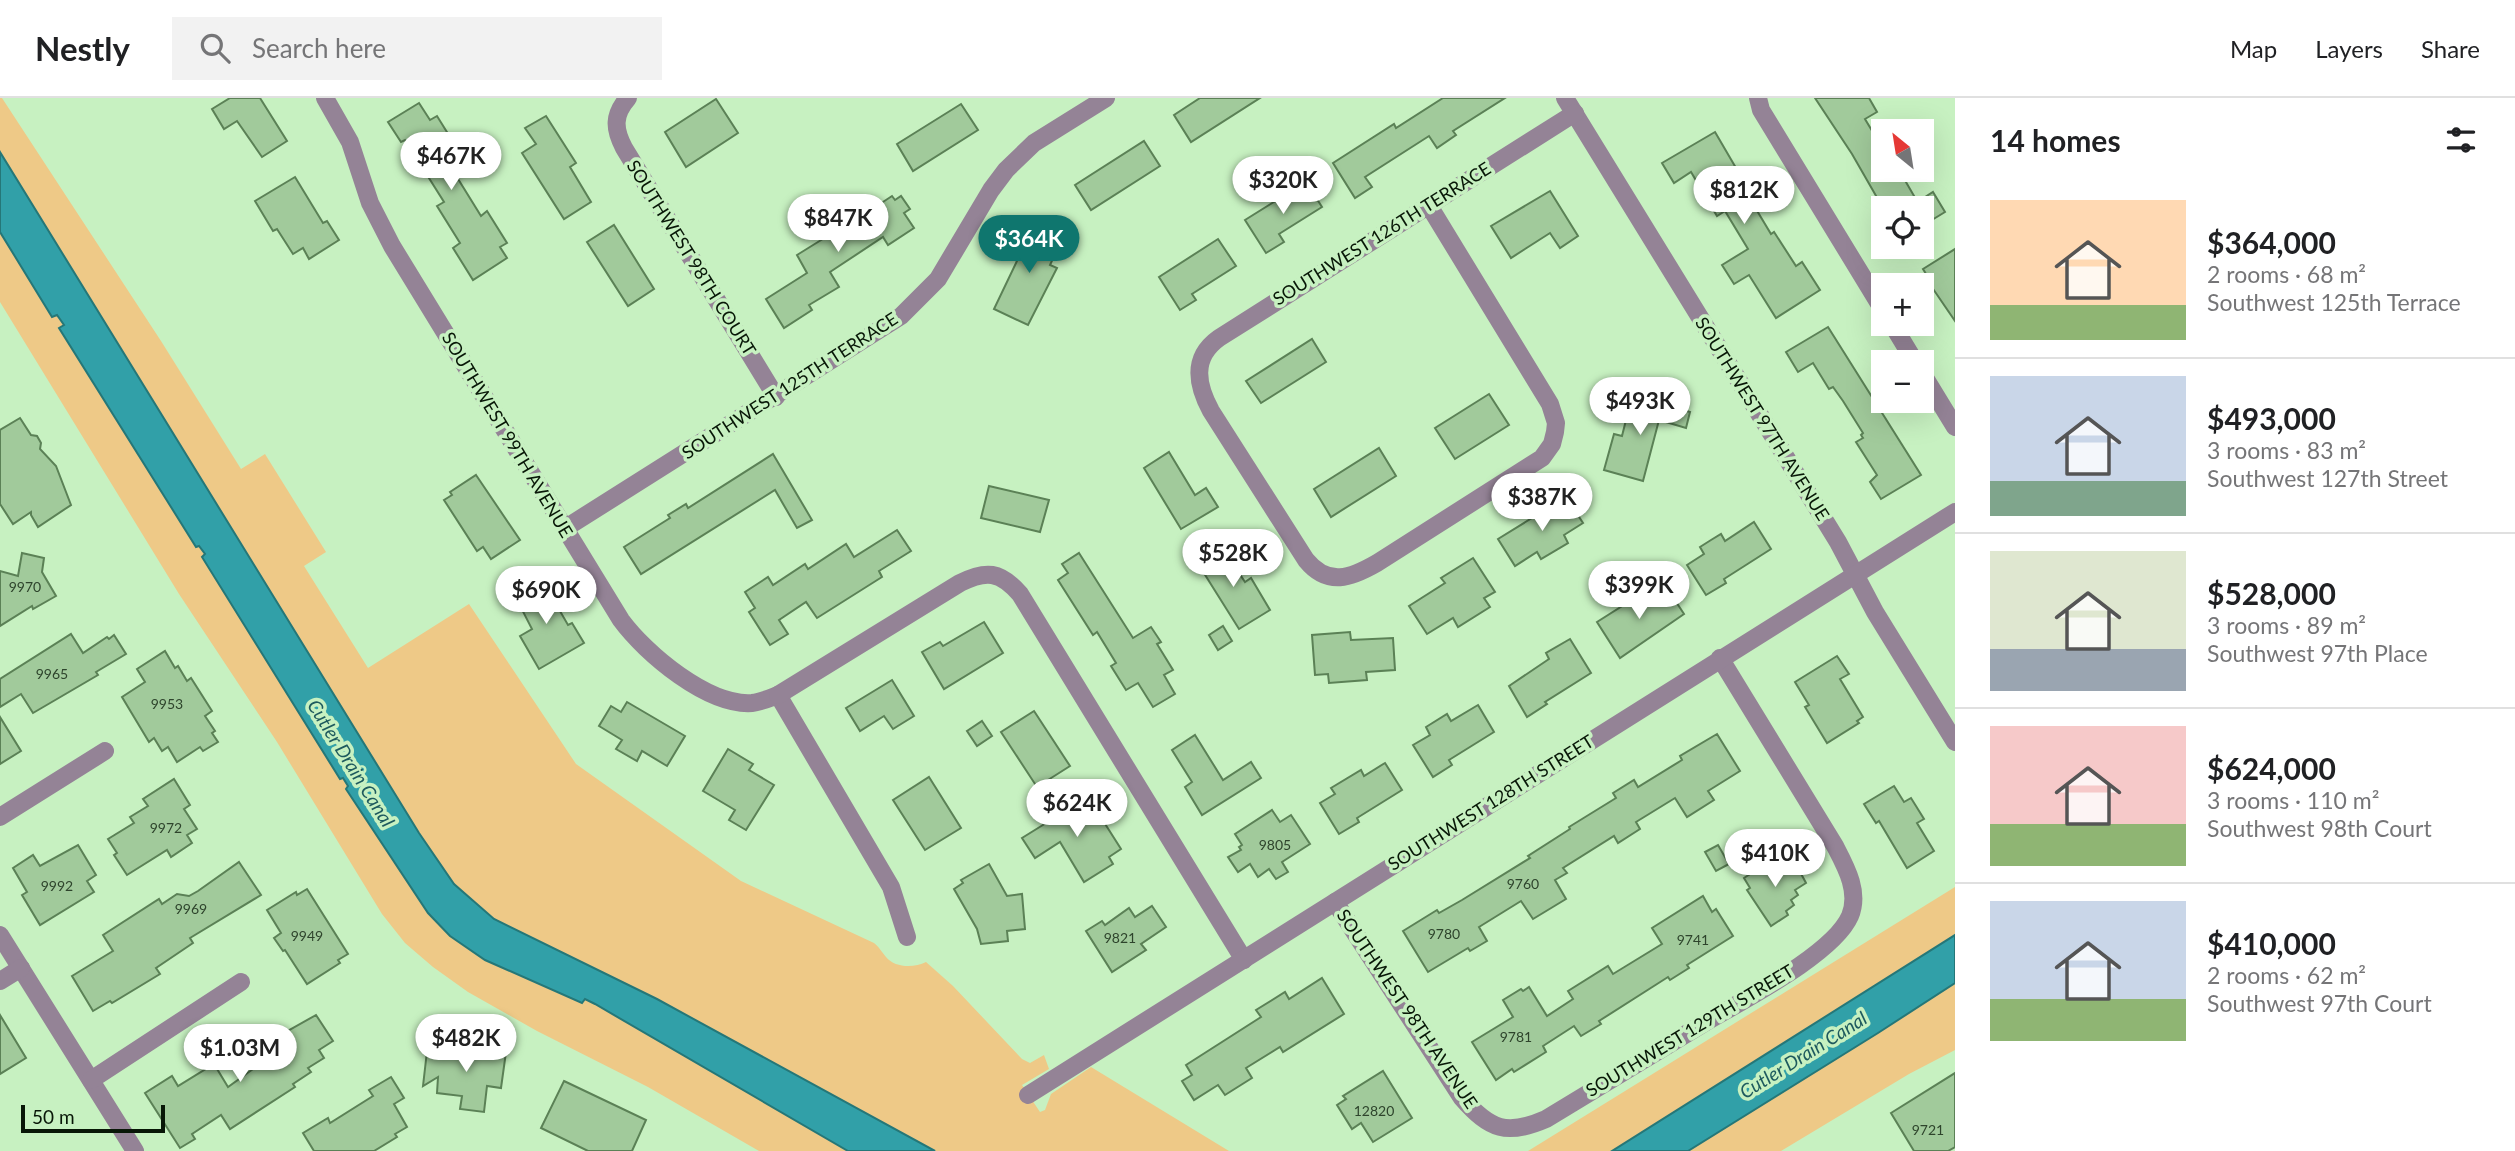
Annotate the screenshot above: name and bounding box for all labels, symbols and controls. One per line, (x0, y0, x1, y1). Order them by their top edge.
search box (172, 17, 662, 80)
text: Nestly (35, 28, 130, 68)
icon: search (196, 29, 234, 67)
text: Search here (252, 32, 386, 64)
text: Map (2230, 34, 2277, 63)
text: Layers (2315, 34, 2383, 63)
text: Share (2421, 34, 2480, 63)
north arrow (1871, 119, 1934, 182)
map controls (1871, 119, 1934, 413)
icon: filters (2442, 121, 2480, 159)
text: 14 homes (1990, 122, 2121, 158)
pin: $467K (402, 132, 500, 192)
text: $467K (416, 141, 486, 169)
street label: SOUTHWEST 98TH COURT (623, 156, 761, 359)
pin: $320K (1234, 156, 1332, 216)
street label: SOUTHWEST 126TH TERRACE (1268, 157, 1495, 309)
text: $320K (1248, 165, 1318, 193)
pin: $812K (1695, 166, 1793, 226)
text: $812K (1709, 175, 1779, 203)
pin: $847K (789, 194, 887, 254)
button: locate (1871, 196, 1934, 259)
text: $847K (803, 203, 873, 231)
pin: $364K (980, 216, 1078, 275)
text: $364K (994, 224, 1064, 252)
text: $364,000 (2207, 224, 2336, 260)
icon: home (2046, 228, 2130, 312)
text: 2 rooms · 68 m² (2207, 260, 2366, 288)
button: + (1871, 273, 1934, 336)
text: Southwest 125th Terrace (2207, 288, 2461, 316)
street label: SOUTHWEST 125TH TERRACE (677, 307, 901, 463)
street label: SOUTHWEST 97TH AVENUE (1691, 313, 1835, 524)
street label: SOUTHWEST 99TH AVENUE (438, 328, 578, 541)
button: − (1871, 350, 1934, 413)
pin: $493K (1591, 378, 1689, 437)
text: $493K (1605, 386, 1675, 414)
text: $493,000 (2207, 400, 2336, 436)
icon: home (2046, 404, 2130, 488)
text: 3 rooms · 83 m² (2207, 436, 2366, 464)
text: Southwest 127th Street (2207, 464, 2448, 492)
pin: $387K (1493, 474, 1591, 533)
text: $387K (1507, 482, 1577, 510)
pin: $528K (1184, 530, 1282, 589)
text: $528K (1198, 538, 1268, 566)
pin: $399K (1590, 561, 1688, 621)
pin: $690K (497, 566, 595, 626)
text: $399K (1604, 570, 1674, 598)
text: $690K (511, 575, 581, 603)
text: $528,000 (2207, 575, 2336, 611)
house number: 9970 (9, 578, 41, 595)
icon: home (2046, 579, 2130, 663)
text: 3 rooms · 89 m² (2207, 611, 2366, 639)
text: Southwest 97th Place (2207, 639, 2428, 667)
house number: 9965 (36, 665, 68, 682)
house number: 9953 (151, 695, 183, 712)
water label: Cutler Drain Canal (303, 695, 400, 831)
street label: SOUTHWEST 128TH STREET (1383, 729, 1598, 875)
text: $624,000 (2207, 750, 2336, 786)
icon: home (2046, 754, 2130, 838)
pin: $624K (1028, 780, 1126, 839)
text: 3 rooms · 110 m² (2207, 786, 2379, 814)
text: $624K (1042, 788, 1112, 816)
text: Southwest 98th Court (2207, 814, 2432, 842)
house number: 9972 (150, 819, 182, 836)
pin: $410K (1726, 830, 1824, 889)
house number: 9805 (1259, 836, 1291, 853)
text: $410K (1740, 838, 1810, 866)
house number: 9760 (1507, 875, 1539, 892)
house number: 9992 (41, 877, 73, 894)
house number: 9969 (175, 900, 207, 917)
street label: SOUTHWEST 98TH AVENUE (1333, 905, 1483, 1112)
house number: 9780 (1428, 925, 1460, 942)
text: $410,000 (2207, 925, 2336, 961)
house number: 9949 (291, 927, 323, 944)
house number: 9821 (1104, 929, 1136, 946)
icon: home (2046, 929, 2130, 1013)
house number: 9741 (1677, 931, 1709, 948)
street label: SOUTHWEST 129TH STREET (1582, 959, 1798, 1101)
text: 2 rooms · 62 m² (2207, 961, 2366, 989)
text: Southwest 97th Court (2207, 989, 2432, 1017)
water label: Cutler Drain Canal (1735, 1006, 1871, 1103)
pin: $482K (417, 1014, 515, 1074)
text: $482K (431, 1023, 501, 1051)
pin: $1.03M (183, 1024, 297, 1084)
house number: 9781 (1500, 1028, 1532, 1045)
text: $1.03M (200, 1033, 280, 1061)
scale bar (21, 1102, 164, 1134)
house number: 12820 (1354, 1102, 1394, 1119)
text: 50 m (32, 1105, 75, 1128)
house number: 9721 (1912, 1121, 1944, 1138)

